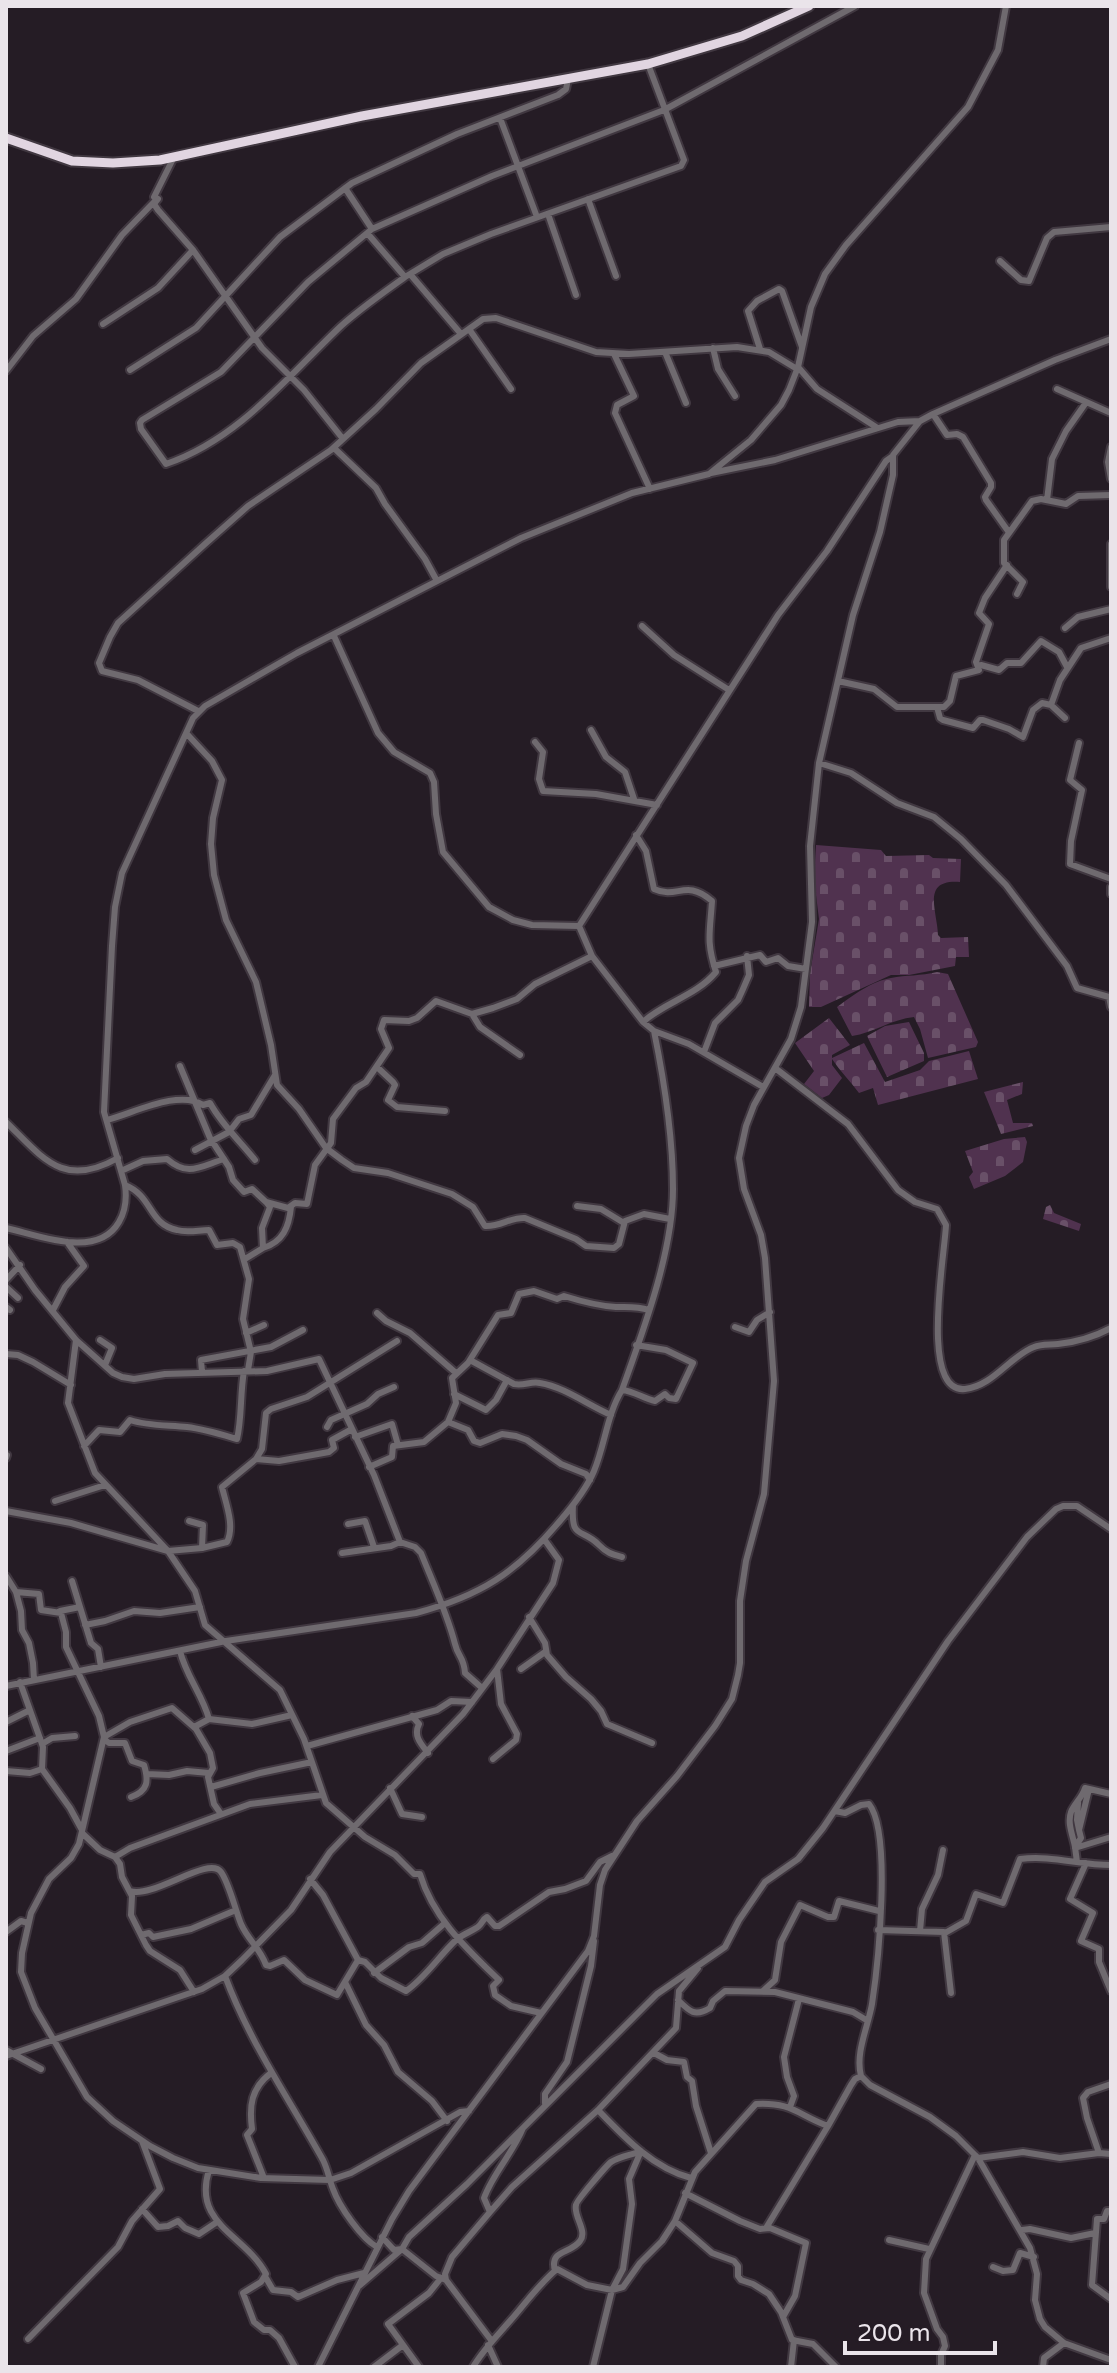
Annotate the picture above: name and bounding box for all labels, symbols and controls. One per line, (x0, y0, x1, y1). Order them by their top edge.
scale bar (845, 2305, 995, 2355)
text: 200 m (857, 2319, 931, 2348)

